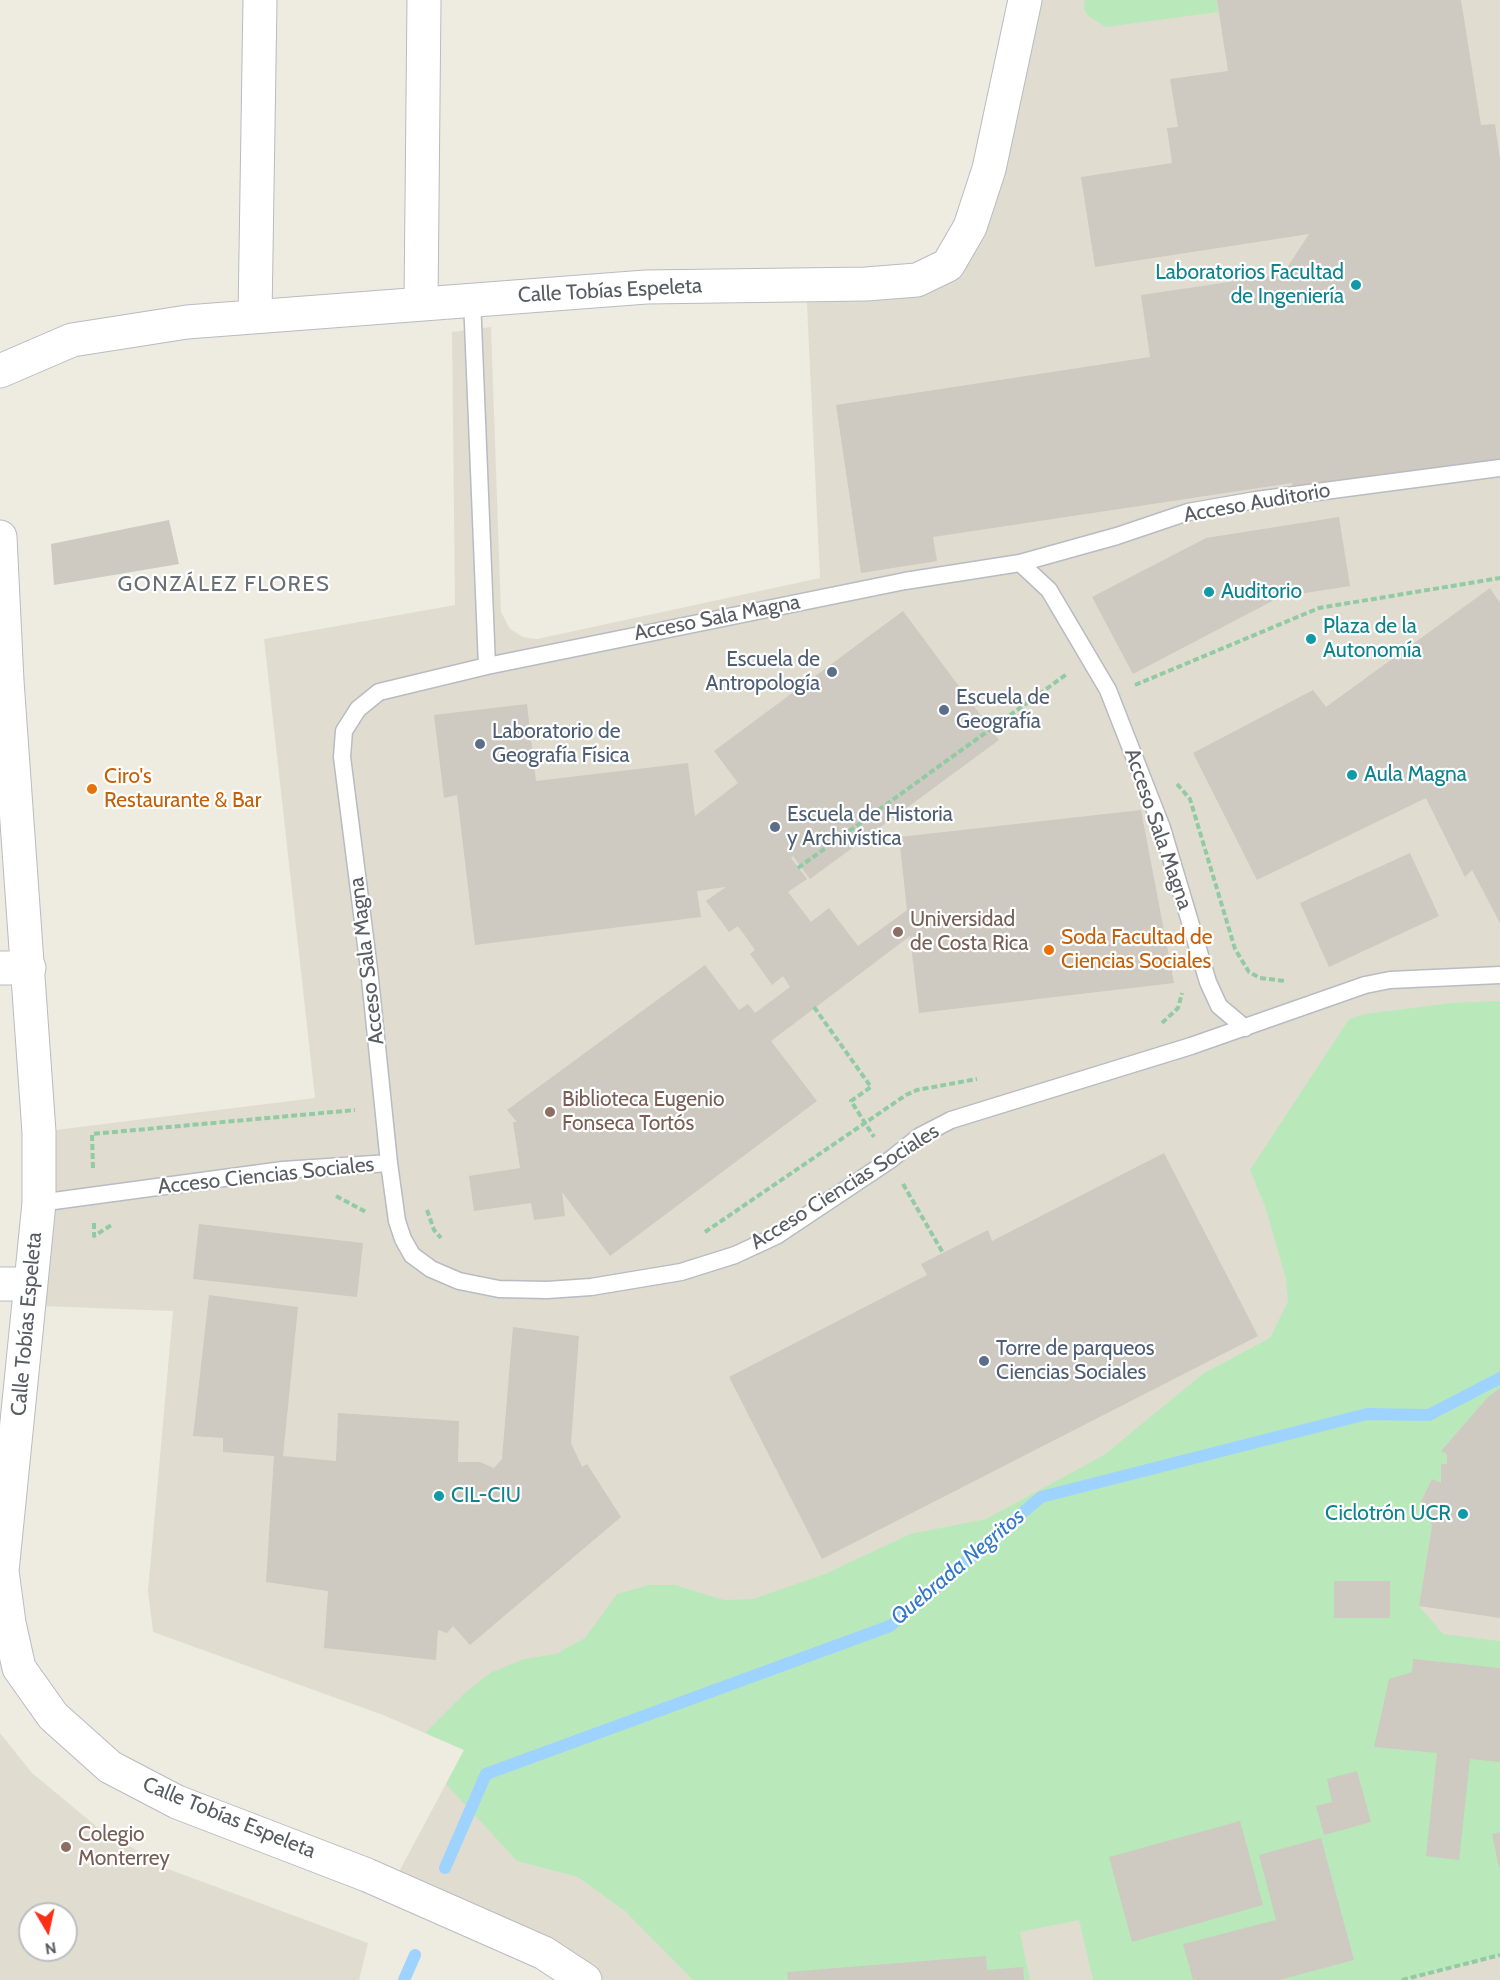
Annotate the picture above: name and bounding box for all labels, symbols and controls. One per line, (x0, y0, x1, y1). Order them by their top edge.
place label: Laboratorios Facultad de Ingeniería (1155, 260, 1344, 310)
street label: Calle Tobías Espeleta (517, 274, 703, 308)
marker: Laboratorios Facultad de Ingeniería (1349, 278, 1363, 292)
street label: Acceso Auditorio (1182, 478, 1332, 528)
district label: GONZÁLEZ FLORES (118, 572, 330, 598)
place label: Auditorio (1221, 579, 1302, 605)
marker: Auditorio (1202, 585, 1216, 599)
street label: Acceso Sala Magna (632, 590, 802, 646)
place label: Plaza de la Autonomía (1323, 614, 1421, 664)
marker: Plaza de la Autonomía (1304, 632, 1318, 646)
place label: Escuela de Antropología (705, 647, 820, 697)
marker: Escuela de Antropología (825, 665, 839, 679)
place label: Escuela de Geografía (956, 685, 1050, 735)
marker: Escuela de Geografía (937, 703, 951, 717)
place label: Laboratorio de Geografía Física (492, 719, 629, 769)
marker: Laboratorio de Geografía Física (473, 737, 487, 751)
street label: Acceso Sala Magna (1119, 745, 1197, 913)
place label: Aula Magna (1364, 762, 1467, 788)
place label: Ciro's Restaurante & Bar (104, 764, 261, 814)
marker: Aula Magna (1345, 768, 1359, 782)
marker: Ciro's Restaurante & Bar (85, 782, 99, 796)
place label: Escuela de Historia y Archivística (787, 802, 953, 852)
marker: Escuela de Historia y Archivística (768, 820, 782, 834)
street label: Acceso Sala Magna (344, 876, 390, 1046)
place label: Universidad de Costa Rica (910, 907, 1028, 957)
marker: Universidad de Costa Rica (891, 925, 905, 939)
place label: Soda Facultad de Ciencias Sociales (1061, 925, 1212, 975)
marker: Soda Facultad de Ciencias Sociales (1042, 943, 1056, 957)
place label: Biblioteca Eugenio Fonseca Tortós (562, 1087, 725, 1137)
marker: Biblioteca Eugenio Fonseca Tortós (543, 1105, 557, 1119)
street label: Acceso Ciencias Sociales (746, 1119, 944, 1255)
street label: Acceso Ciencias Sociales (157, 1152, 375, 1200)
street label: Calle Tobías Espeleta (6, 1231, 48, 1417)
place label: Torre de parqueos Ciencias Sociales (996, 1336, 1155, 1386)
marker: Torre de parqueos Ciencias Sociales (977, 1354, 991, 1368)
place label: CIL-CIU (451, 1483, 521, 1509)
marker: CIL-CIU (432, 1489, 446, 1503)
place label: Ciclotrón UCR (1325, 1501, 1451, 1527)
water label: Quebrada Negritos (886, 1503, 1030, 1631)
marker: Ciclotrón UCR (1456, 1507, 1470, 1521)
street label: Calle Tobías Espeleta (139, 1772, 319, 1864)
place label: Colegio Monterrey (78, 1822, 170, 1872)
marker: Colegio Monterrey (59, 1840, 73, 1854)
north arrow (18, 1902, 78, 1962)
text: N (44, 1938, 58, 1959)

